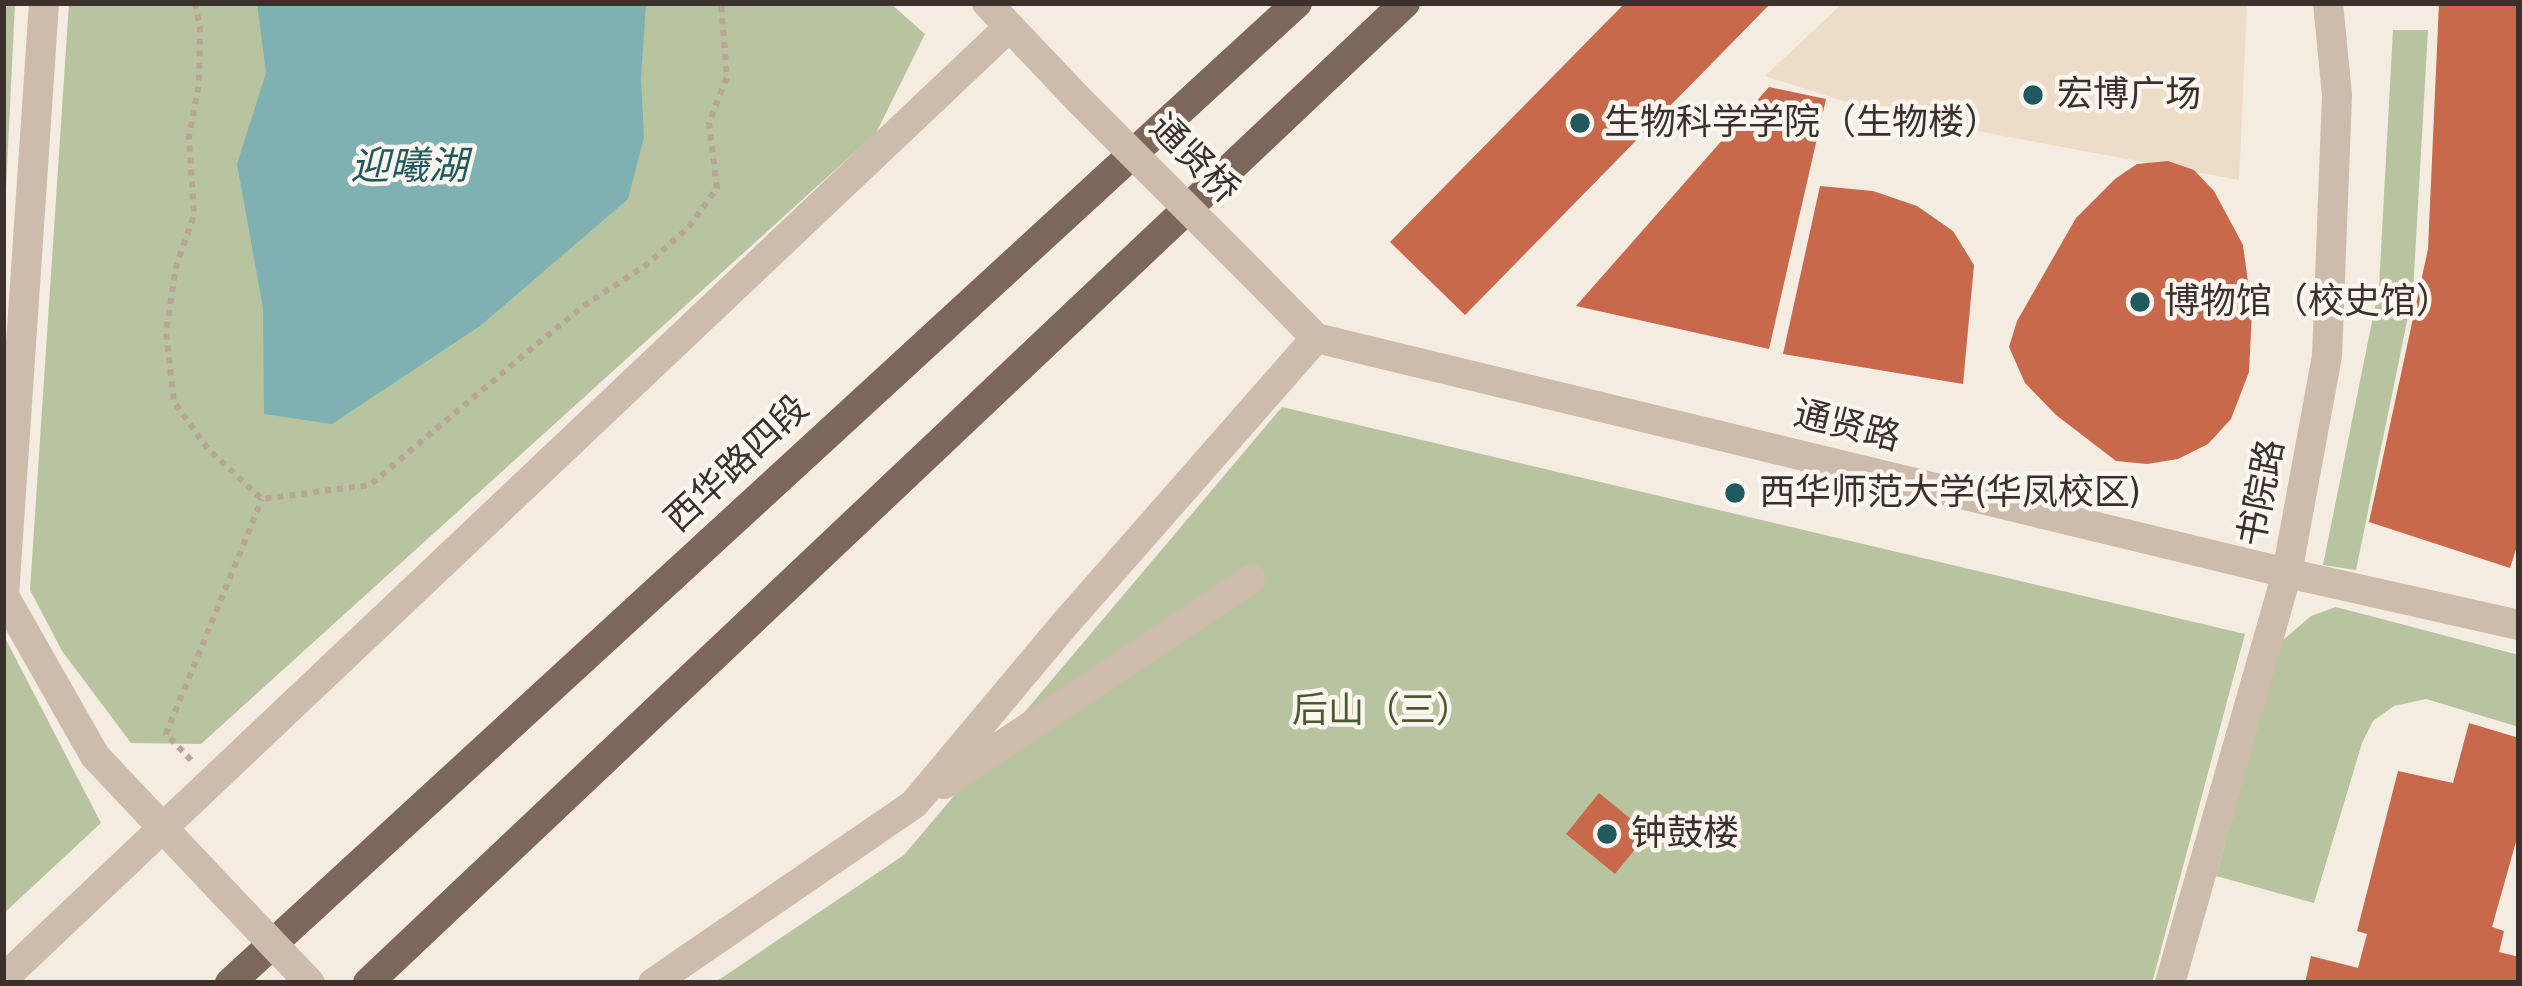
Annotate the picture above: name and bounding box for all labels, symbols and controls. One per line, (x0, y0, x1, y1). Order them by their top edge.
place label: 宏博广场 (2057, 73, 2201, 117)
marker: 宏博广场 (2020, 82, 2046, 108)
place label: 生物科学学院（生物楼） (1604, 101, 2000, 145)
street label: 通贤桥 (1141, 106, 1247, 212)
marker: 生物科学学院（生物楼） (1567, 110, 1593, 136)
water label: 迎曦湖 (351, 144, 467, 190)
place label: 博物馆（校史馆） (2164, 280, 2452, 324)
marker: 博物馆（校史馆） (2127, 289, 2153, 315)
street label: 西华路四段 (656, 387, 818, 541)
street label: 通贤路 (1789, 392, 1905, 460)
street label: 书院路 (2230, 436, 2294, 550)
place label: 西华师范大学(华凤校区) (1759, 471, 2141, 515)
marker: 西华师范大学(华凤校区) (1722, 480, 1748, 506)
park label: 后山（三） (1292, 689, 1472, 733)
place label: 钟鼓楼 (1631, 812, 1739, 856)
marker: 钟鼓楼 (1594, 821, 1620, 847)

